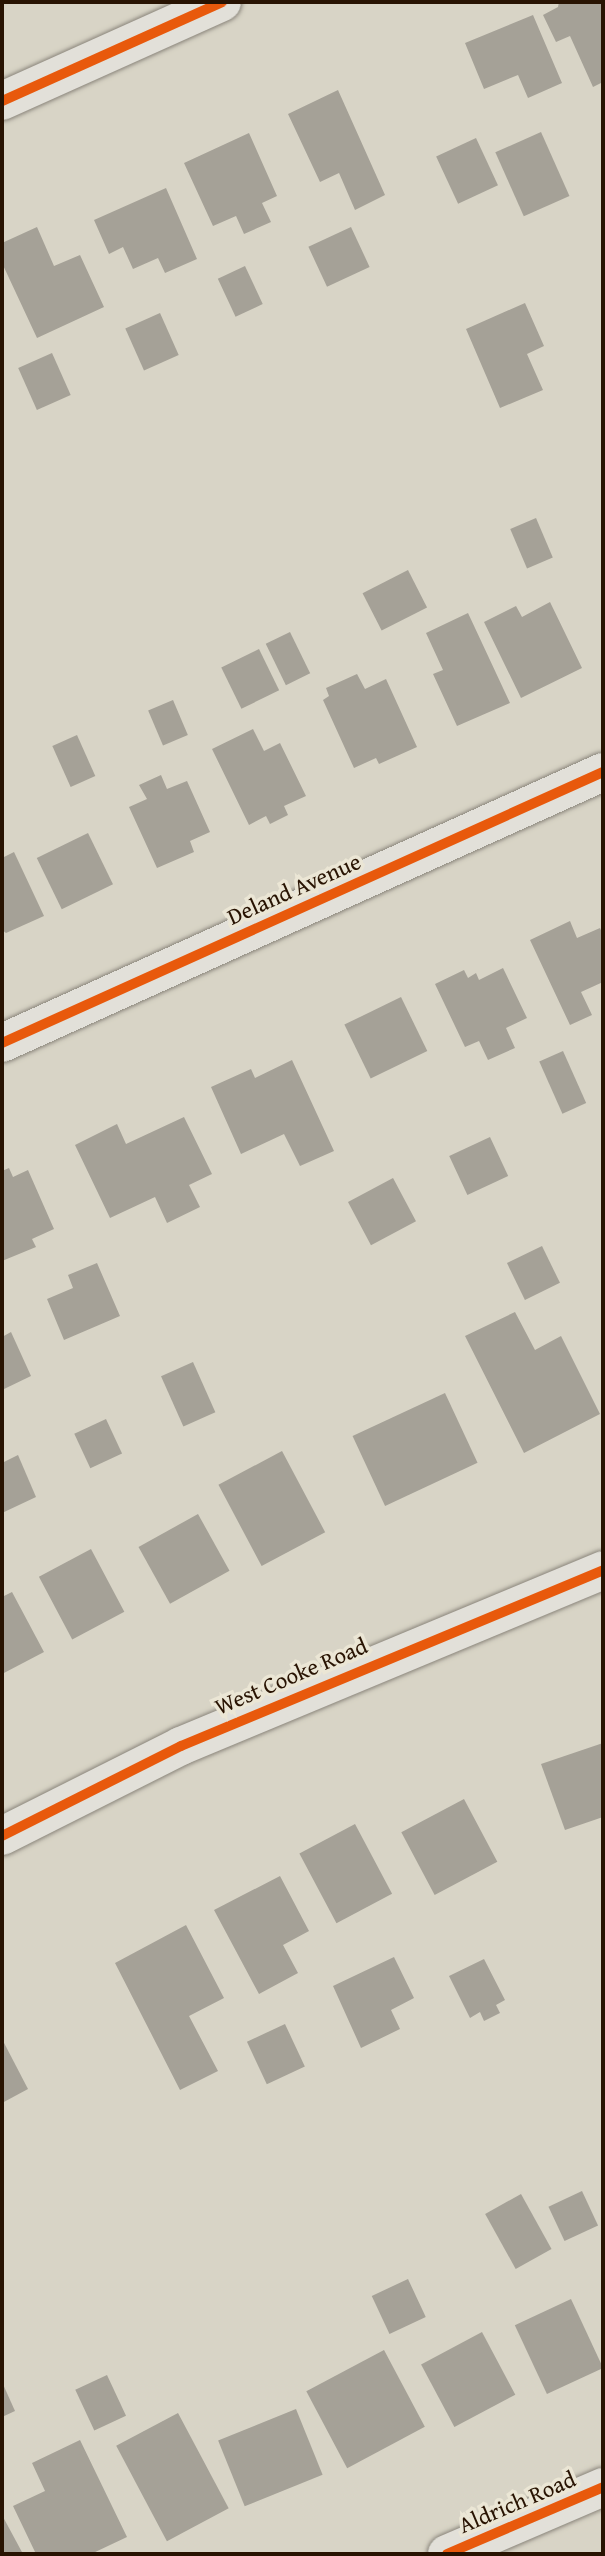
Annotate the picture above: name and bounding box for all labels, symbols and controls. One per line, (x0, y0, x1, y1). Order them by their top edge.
street label: Deland Avenue (223, 847, 365, 931)
street label: West Cooke Road (211, 1631, 371, 1721)
street label: Aldrich Road (454, 2465, 580, 2539)

